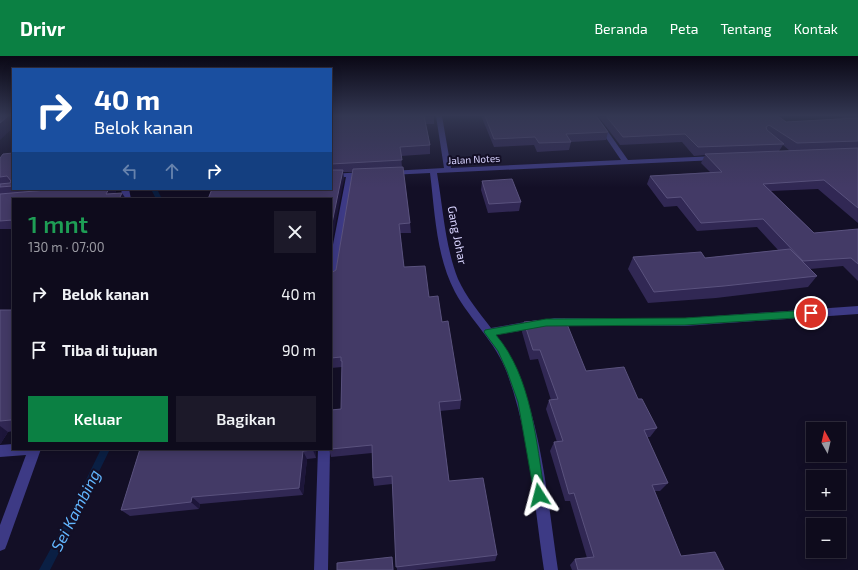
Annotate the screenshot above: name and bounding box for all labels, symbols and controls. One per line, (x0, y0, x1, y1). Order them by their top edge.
text: Drivr (20, 17, 65, 40)
text: Beranda (594, 20, 648, 37)
text: Peta (670, 20, 698, 37)
text: Tentang (720, 20, 772, 37)
text: Kontak (794, 20, 838, 37)
text: 40 m (94, 82, 160, 116)
icon: right (28, 84, 80, 136)
text: Belok kanan (94, 116, 193, 138)
street label: Jalan Notes (448, 152, 500, 166)
icon: left (119, 160, 141, 182)
icon: ahead (161, 160, 183, 182)
icon: right (203, 160, 225, 182)
street label: Gang Johar (445, 204, 471, 266)
text: 1 mnt (28, 209, 88, 238)
button: close (274, 211, 316, 253)
text: 130 m · 07:00 (28, 239, 105, 255)
icon: right (28, 283, 50, 305)
text: Belok kanan (62, 285, 149, 303)
text: 40 m (281, 285, 316, 303)
pin (794, 296, 828, 330)
icon: arrive (800, 302, 822, 324)
icon: arrive (28, 339, 50, 361)
text: Tiba di tujuan (62, 341, 158, 359)
text: 90 m (282, 341, 316, 359)
button: Keluar (28, 396, 168, 442)
button: Bagikan (176, 396, 316, 442)
north arrow (806, 422, 846, 462)
map controls (806, 422, 846, 558)
water label: Sei Kambing (46, 466, 104, 554)
button: + (806, 470, 846, 510)
position arrow (518, 474, 560, 516)
button: − (806, 518, 846, 558)

